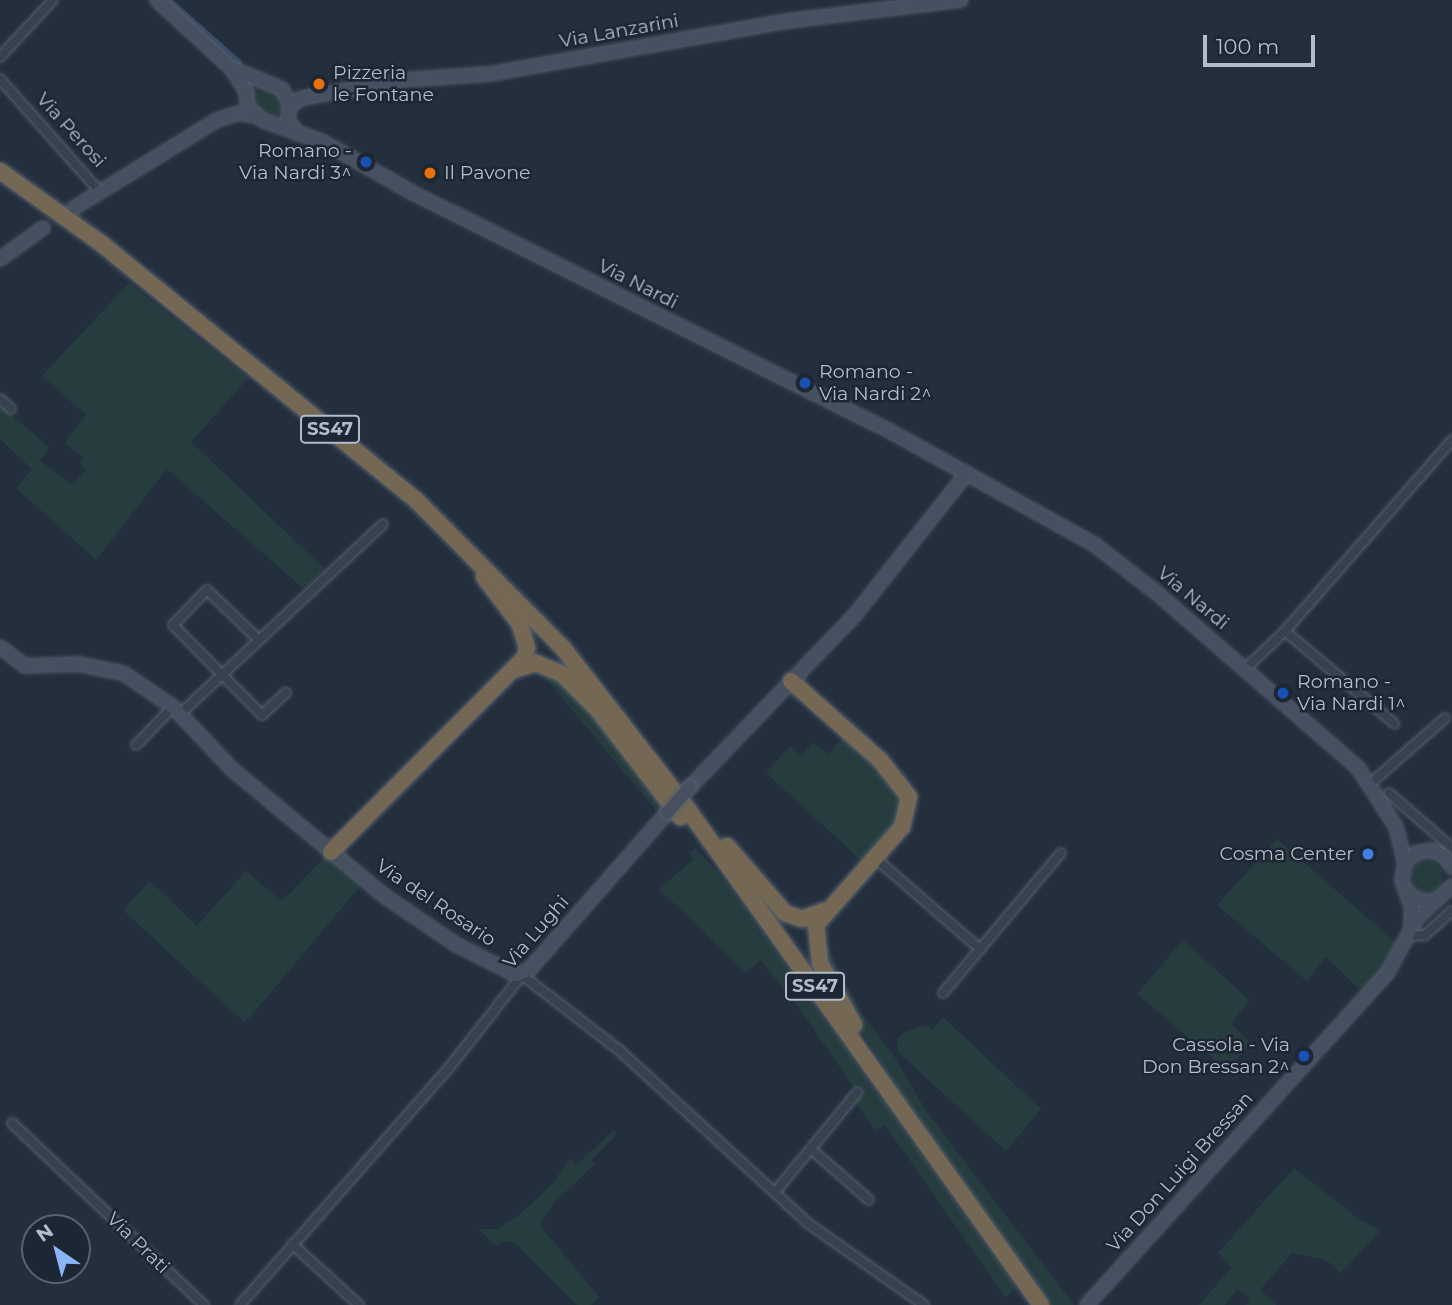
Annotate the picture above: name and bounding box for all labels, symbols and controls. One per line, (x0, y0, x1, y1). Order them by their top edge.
street label: Via Lanzarini (557, 9, 681, 53)
scale bar (1207, 21, 1319, 65)
text: 100 m (1216, 34, 1279, 59)
place label: Pizzeria le Fontane (333, 62, 434, 106)
marker: Pizzeria le Fontane (311, 76, 327, 92)
street label: Via Perosi (31, 88, 111, 172)
place label: Romano - Via Nardi 3^ (239, 140, 352, 184)
marker: Romano - Via Nardi 3^ (358, 154, 374, 170)
place label: Il Pavone (444, 162, 530, 184)
marker: Il Pavone (422, 165, 438, 181)
street label: Via Nardi (594, 254, 682, 314)
place label: Romano - Via Nardi 2^ (819, 361, 932, 405)
marker: Romano - Via Nardi 2^ (797, 375, 813, 391)
road number: SS47 (298, 414, 362, 444)
street label: Via Nardi (1153, 562, 1233, 634)
place label: Romano - Via Nardi 1^ (1297, 671, 1406, 715)
marker: Romano - Via Nardi 1^ (1275, 685, 1291, 701)
place label: Cosma Center (1220, 843, 1354, 865)
marker: Cosma Center (1360, 846, 1376, 862)
street label: Via del Rosario (372, 855, 500, 951)
street label: Via Lughi (498, 891, 574, 973)
road number: SS47 (784, 972, 846, 1001)
place label: Cassola - Via Don Bressan 2^ (1142, 1034, 1290, 1078)
marker: Cassola - Via Don Bressan 2^ (1296, 1048, 1312, 1064)
street label: Via Don Luigi Bressan (1102, 1087, 1258, 1257)
street label: Via Prati (102, 1208, 174, 1278)
north arrow (21, 1214, 91, 1284)
text: N (32, 1219, 58, 1247)

